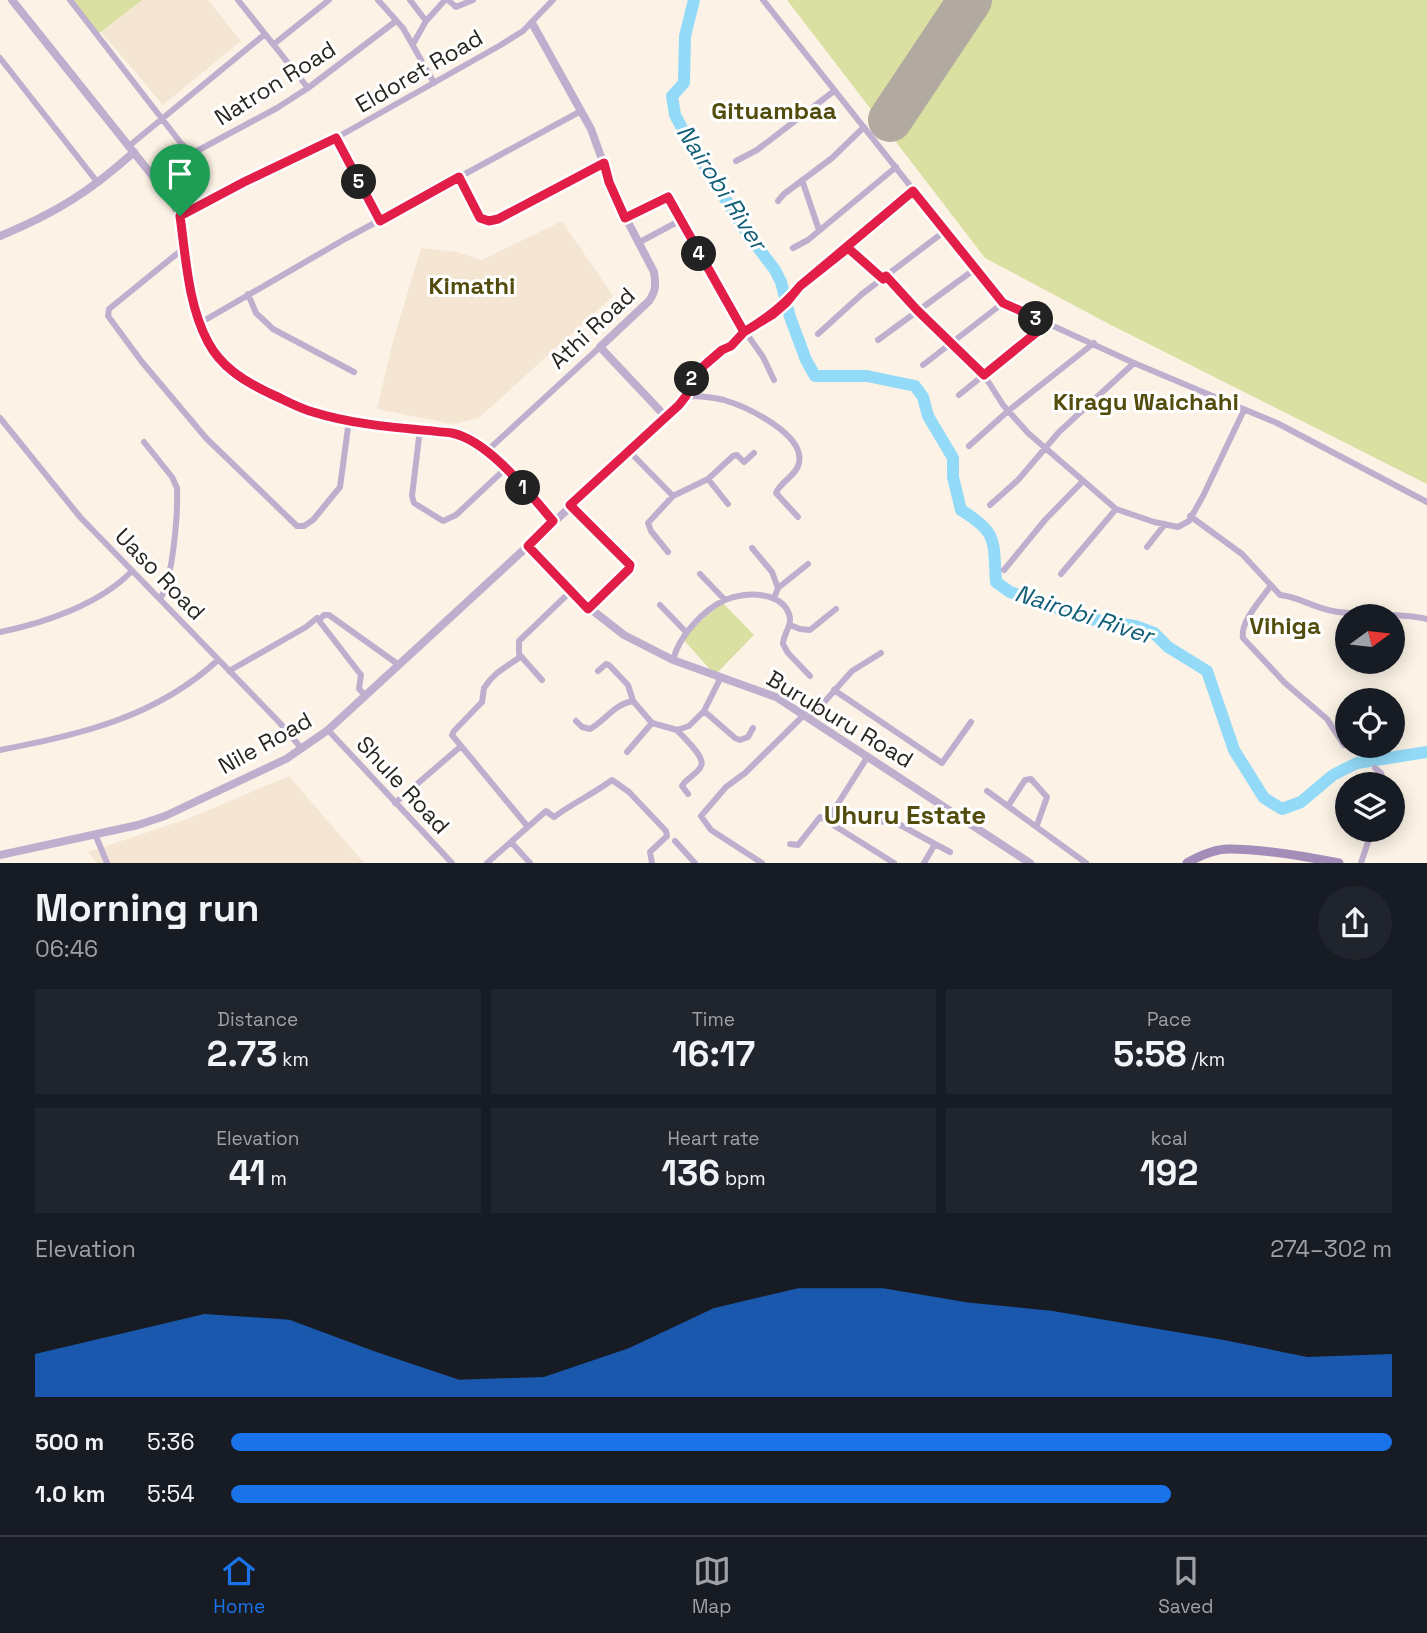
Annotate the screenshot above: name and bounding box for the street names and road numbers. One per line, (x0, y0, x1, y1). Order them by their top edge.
street label: Eldoret Road (350, 23, 488, 119)
street label: Natron Road (209, 34, 341, 132)
street label: Athi Road (543, 281, 641, 375)
street label: Uaso Road (109, 521, 211, 627)
street label: Buruburu Road (761, 663, 919, 775)
street label: Nile Road (213, 705, 317, 781)
street label: Shule Road (350, 730, 456, 840)

